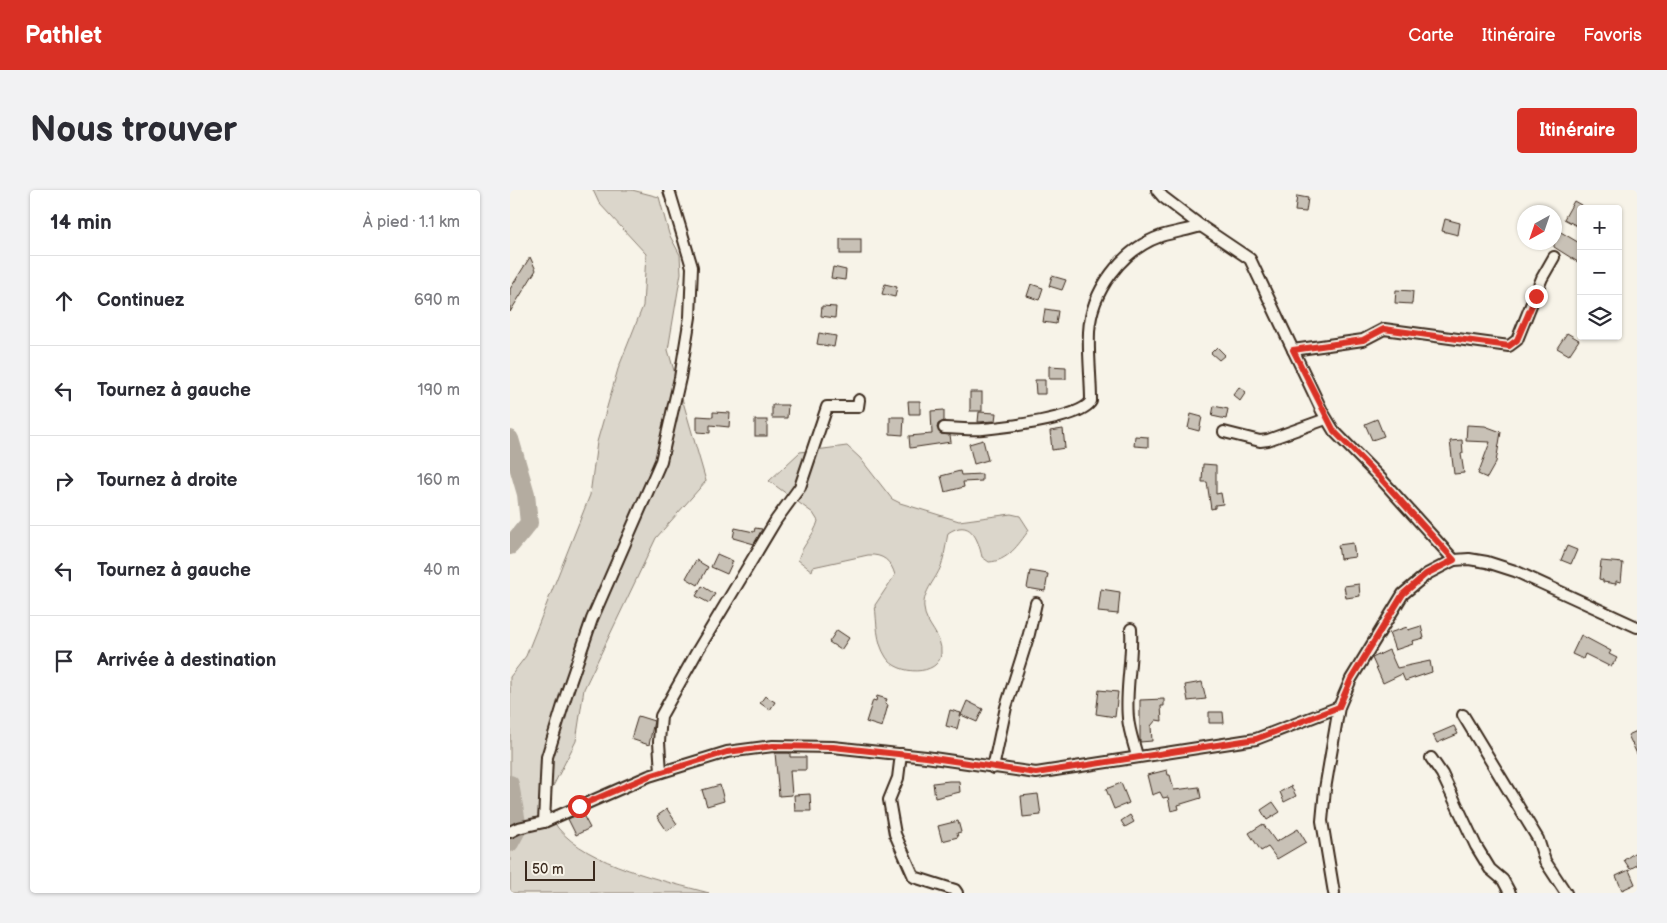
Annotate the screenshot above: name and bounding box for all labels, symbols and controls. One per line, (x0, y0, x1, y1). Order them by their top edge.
text: Pathlet (25, 21, 102, 50)
text: Carte (1408, 25, 1454, 46)
text: Itinéraire (1482, 25, 1555, 46)
text: Favoris (1583, 25, 1642, 46)
button: Itinéraire (1517, 108, 1637, 153)
text: Nous trouver (30, 109, 237, 152)
north arrow (1517, 205, 1562, 250)
map controls (1577, 205, 1622, 340)
button: + (1577, 205, 1622, 250)
text: 14 min (50, 210, 112, 235)
text: À pied · 1.1 km (363, 213, 460, 232)
button: − (1577, 250, 1622, 295)
route end (1525, 285, 1548, 308)
icon: ahead (50, 287, 78, 315)
text: Continuez (97, 289, 184, 312)
text: 690 m (414, 291, 460, 310)
button: layers (1577, 295, 1622, 340)
icon: left (50, 377, 78, 405)
text: Tournez à gauche (97, 379, 251, 402)
text: 190 m (418, 381, 460, 400)
icon: right (50, 467, 78, 495)
text: Tournez à droite (97, 469, 238, 492)
text: 160 m (417, 471, 460, 490)
icon: left (50, 557, 78, 585)
text: Tournez à gauche (97, 559, 251, 582)
text: 40 m (423, 561, 460, 580)
icon: arrive (50, 647, 78, 675)
text: Arrivée à destination (97, 649, 276, 672)
route start (568, 795, 591, 818)
scale bar (525, 858, 595, 881)
text: 50 m (532, 861, 564, 878)

